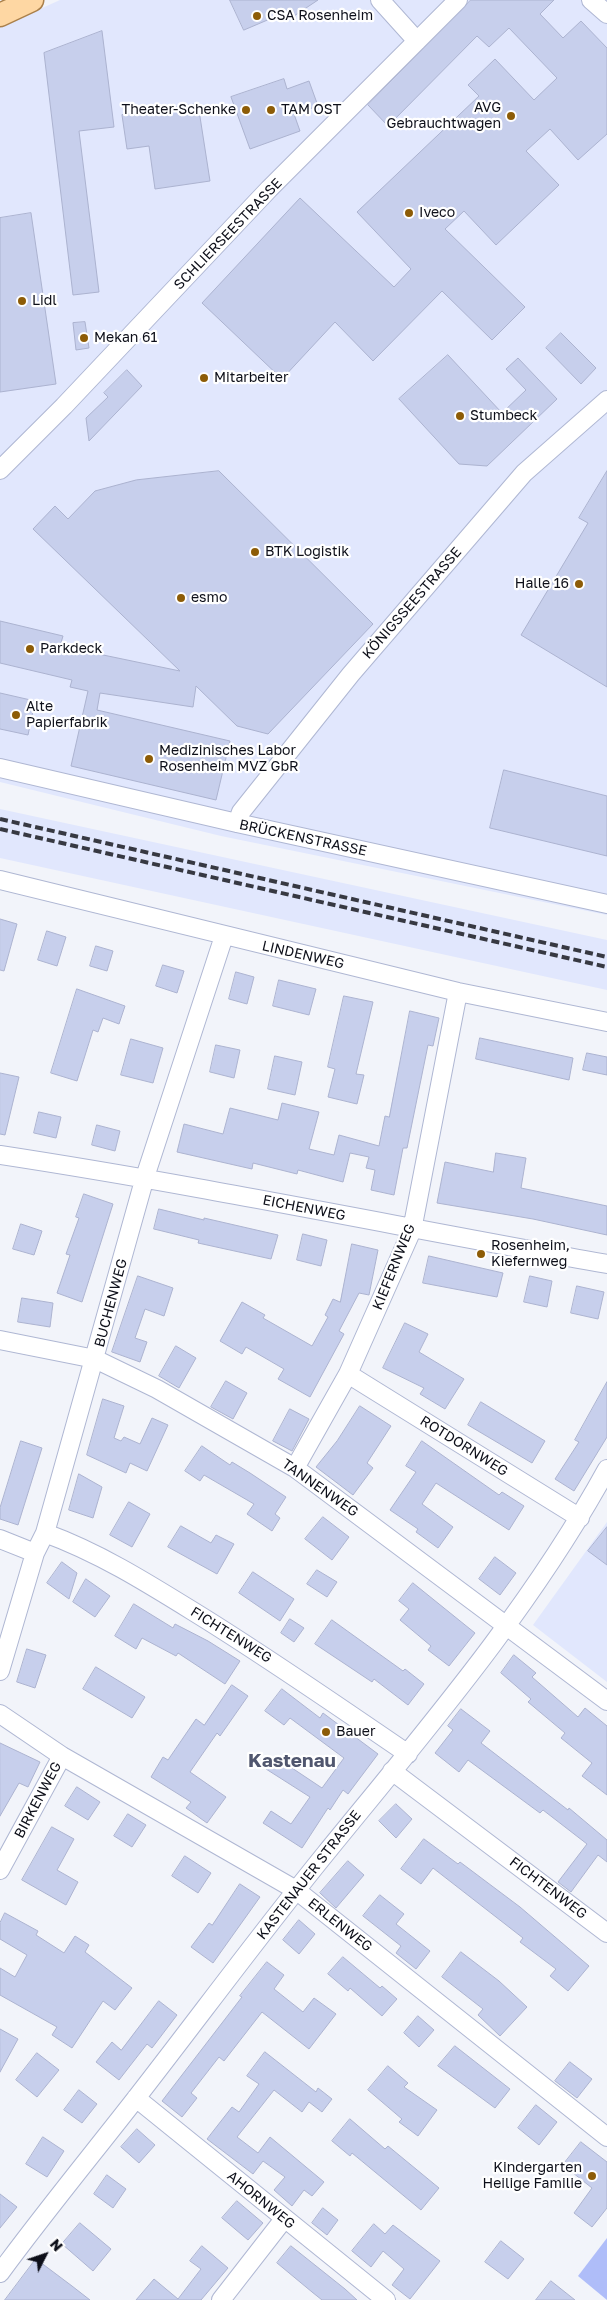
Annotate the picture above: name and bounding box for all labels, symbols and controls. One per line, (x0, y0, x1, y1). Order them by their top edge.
place label: CSA Rosenheim (267, 8, 373, 24)
marker: CSA Rosenheim (251, 10, 263, 22)
place label: AVG Gebrauchtwagen (387, 100, 501, 132)
place label: Theater-Schenke (121, 102, 236, 118)
place label: TAM OST (281, 102, 341, 118)
marker: Theater-Schenke (240, 104, 252, 116)
marker: TAM OST (265, 104, 277, 116)
marker: AVG Gebrauchtwagen (505, 110, 517, 122)
street label: SCHLIERSEESTRASSE (170, 175, 286, 293)
place label: Iveco (419, 205, 455, 221)
marker: Iveco (403, 207, 415, 219)
place label: Lidl (32, 293, 57, 309)
marker: Lidl (16, 295, 28, 307)
place label: Mekan 61 (94, 330, 157, 346)
marker: Mekan 61 (78, 332, 90, 344)
place label: Mitarbeiter (214, 370, 288, 386)
marker: Mitarbeiter (198, 372, 210, 384)
place label: Stumbeck (470, 408, 537, 424)
marker: Stumbeck (454, 410, 466, 422)
place label: BTK Logistik (265, 544, 349, 560)
street label: KÖNIGSSEESTRASSE (359, 544, 465, 662)
marker: BTK Logistik (249, 546, 261, 558)
place label: Halle 16 (515, 576, 569, 592)
marker: Halle 16 (573, 578, 585, 590)
place label: esmo (191, 590, 227, 606)
marker: esmo (175, 592, 187, 604)
place label: Parkdeck (40, 641, 102, 657)
marker: Parkdeck (24, 643, 36, 655)
place label: Alte Papierfabrik (26, 699, 108, 732)
marker: Alte Papierfabrik (10, 709, 22, 721)
place label: Medizinisches Labor Rosenheim MVZ GbR (159, 743, 299, 776)
marker: Medizinisches Labor Rosenheim MVZ GbR (143, 753, 155, 765)
street label: BRÜCKENSTRASSE (238, 816, 368, 860)
street label: LINDENWEG (260, 937, 346, 973)
street label: EICHENWEG (261, 1192, 347, 1224)
street label: KIEFERNWEG (369, 1221, 419, 1313)
place label: Rosenheim, Kiefernweg (491, 1238, 570, 1270)
marker: Rosenheim, Kiefernweg (475, 1248, 487, 1260)
street label: BUCHENWEG (91, 1257, 131, 1349)
street label: ROTDORNWEG (417, 1412, 511, 1480)
street label: TANNENWEG (279, 1456, 361, 1520)
street label: FICHTENWEG (187, 1603, 275, 1667)
place label: Bauer (336, 1724, 375, 1740)
marker: Bauer (320, 1726, 332, 1738)
district label: Kastenau (248, 1750, 336, 1772)
street label: BIRKENWEG (11, 1759, 65, 1841)
street label: KASTENAUER STRASSE (253, 1807, 365, 1943)
street label: FICHTENWEG (506, 1853, 590, 1923)
street label: ERLENWEG (304, 1895, 376, 1955)
place label: Kindergarten Heilige Familie (483, 2160, 582, 2192)
street label: AHORNWEG (224, 2168, 298, 2232)
marker: Kindergarten Heilige Familie (586, 2170, 598, 2182)
north arrow (20, 2230, 70, 2280)
text: N (47, 2235, 67, 2254)

